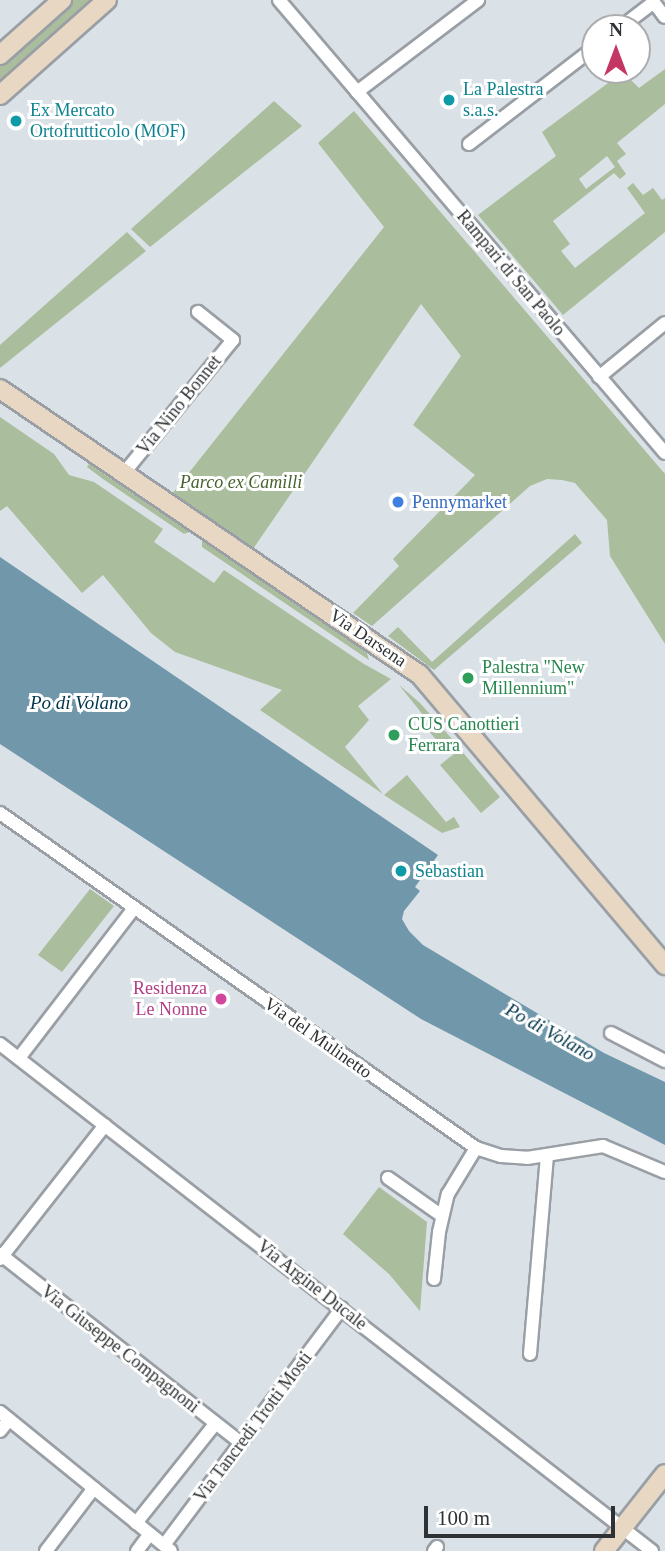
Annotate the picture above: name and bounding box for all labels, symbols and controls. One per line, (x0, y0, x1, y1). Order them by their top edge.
north arrow (581, 14, 651, 84)
text: N (609, 19, 623, 40)
place label: La Palestra s.a.s. (463, 79, 543, 122)
marker: La Palestra s.a.s. (441, 92, 457, 108)
place label: Ex Mercato Ortofrutticolo (MOF) (30, 100, 185, 142)
marker: Ex Mercato Ortofrutticolo (MOF) (8, 113, 24, 129)
street label: Rampari di San Paolo (452, 206, 570, 340)
street label: Via Nino Bonnet (132, 351, 226, 459)
park label: Parco ex Camilli (180, 471, 302, 493)
place label: Pennymarket (412, 491, 507, 513)
marker: Pennymarket (390, 494, 406, 510)
street label: Via Darsena (325, 604, 411, 672)
place label: Palestra "New Millennium" (482, 657, 585, 700)
marker: Palestra "New Millennium" (460, 670, 476, 686)
water label: Po di Volano (30, 692, 128, 714)
place label: CUS Canottieri Ferrara (408, 714, 519, 756)
marker: CUS Canottieri Ferrara (386, 727, 402, 743)
place label: Sebastian (415, 860, 484, 882)
marker: Sebastian (393, 863, 409, 879)
place label: Residenza Le Nonne (133, 978, 207, 1020)
marker: Residenza Le Nonne (213, 991, 229, 1007)
street label: Via del Mulinetto (260, 993, 376, 1083)
water label: Po di Volano (502, 998, 598, 1066)
street label: Via Argine Ducale (252, 1235, 372, 1335)
street label: Via Giuseppe Compagnoni (37, 1280, 203, 1418)
street label: Via Tancredi Trotti Mosti (189, 1347, 317, 1507)
scale bar (427, 1492, 618, 1536)
text: 100 m (437, 1506, 490, 1530)

